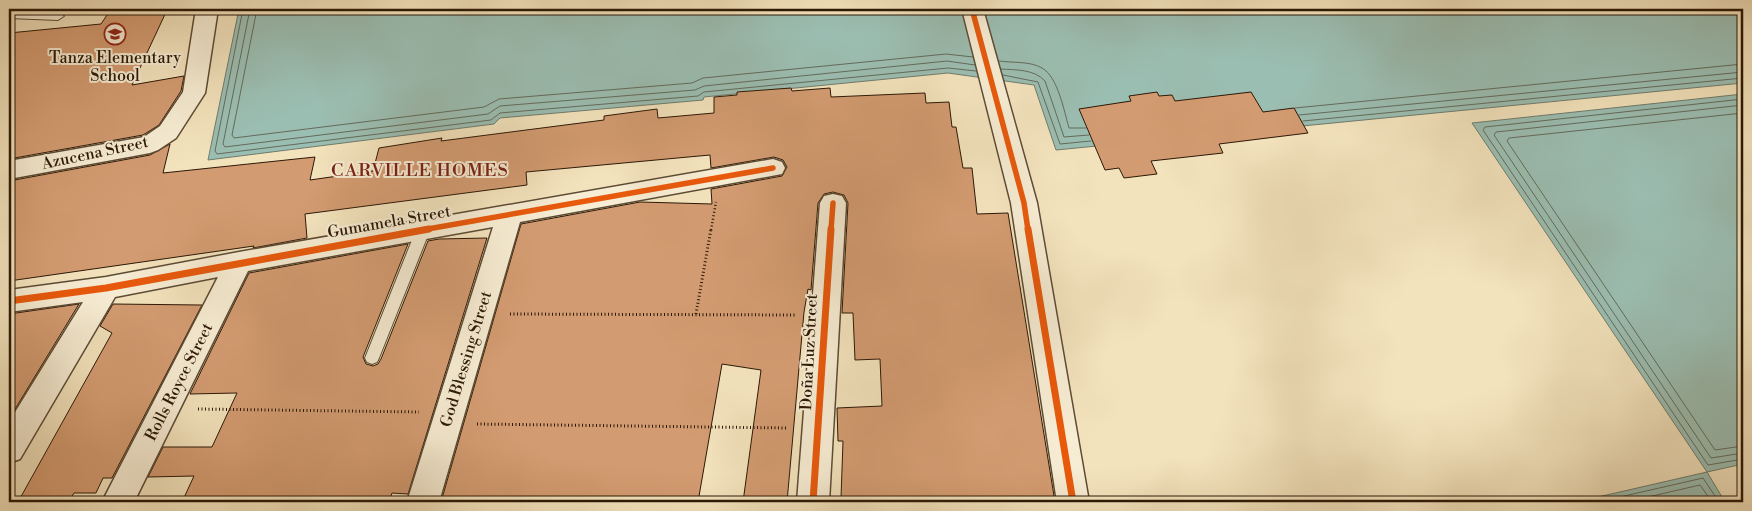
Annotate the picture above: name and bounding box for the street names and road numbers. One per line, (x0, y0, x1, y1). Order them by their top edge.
street label: Azucena Street (39, 132, 150, 174)
street label: Gumamela Street (326, 201, 452, 243)
street label: God Blessing Street (436, 288, 496, 429)
street label: Doña Luz Street (796, 293, 822, 411)
street label: Rolls Royce Street (141, 319, 217, 444)

